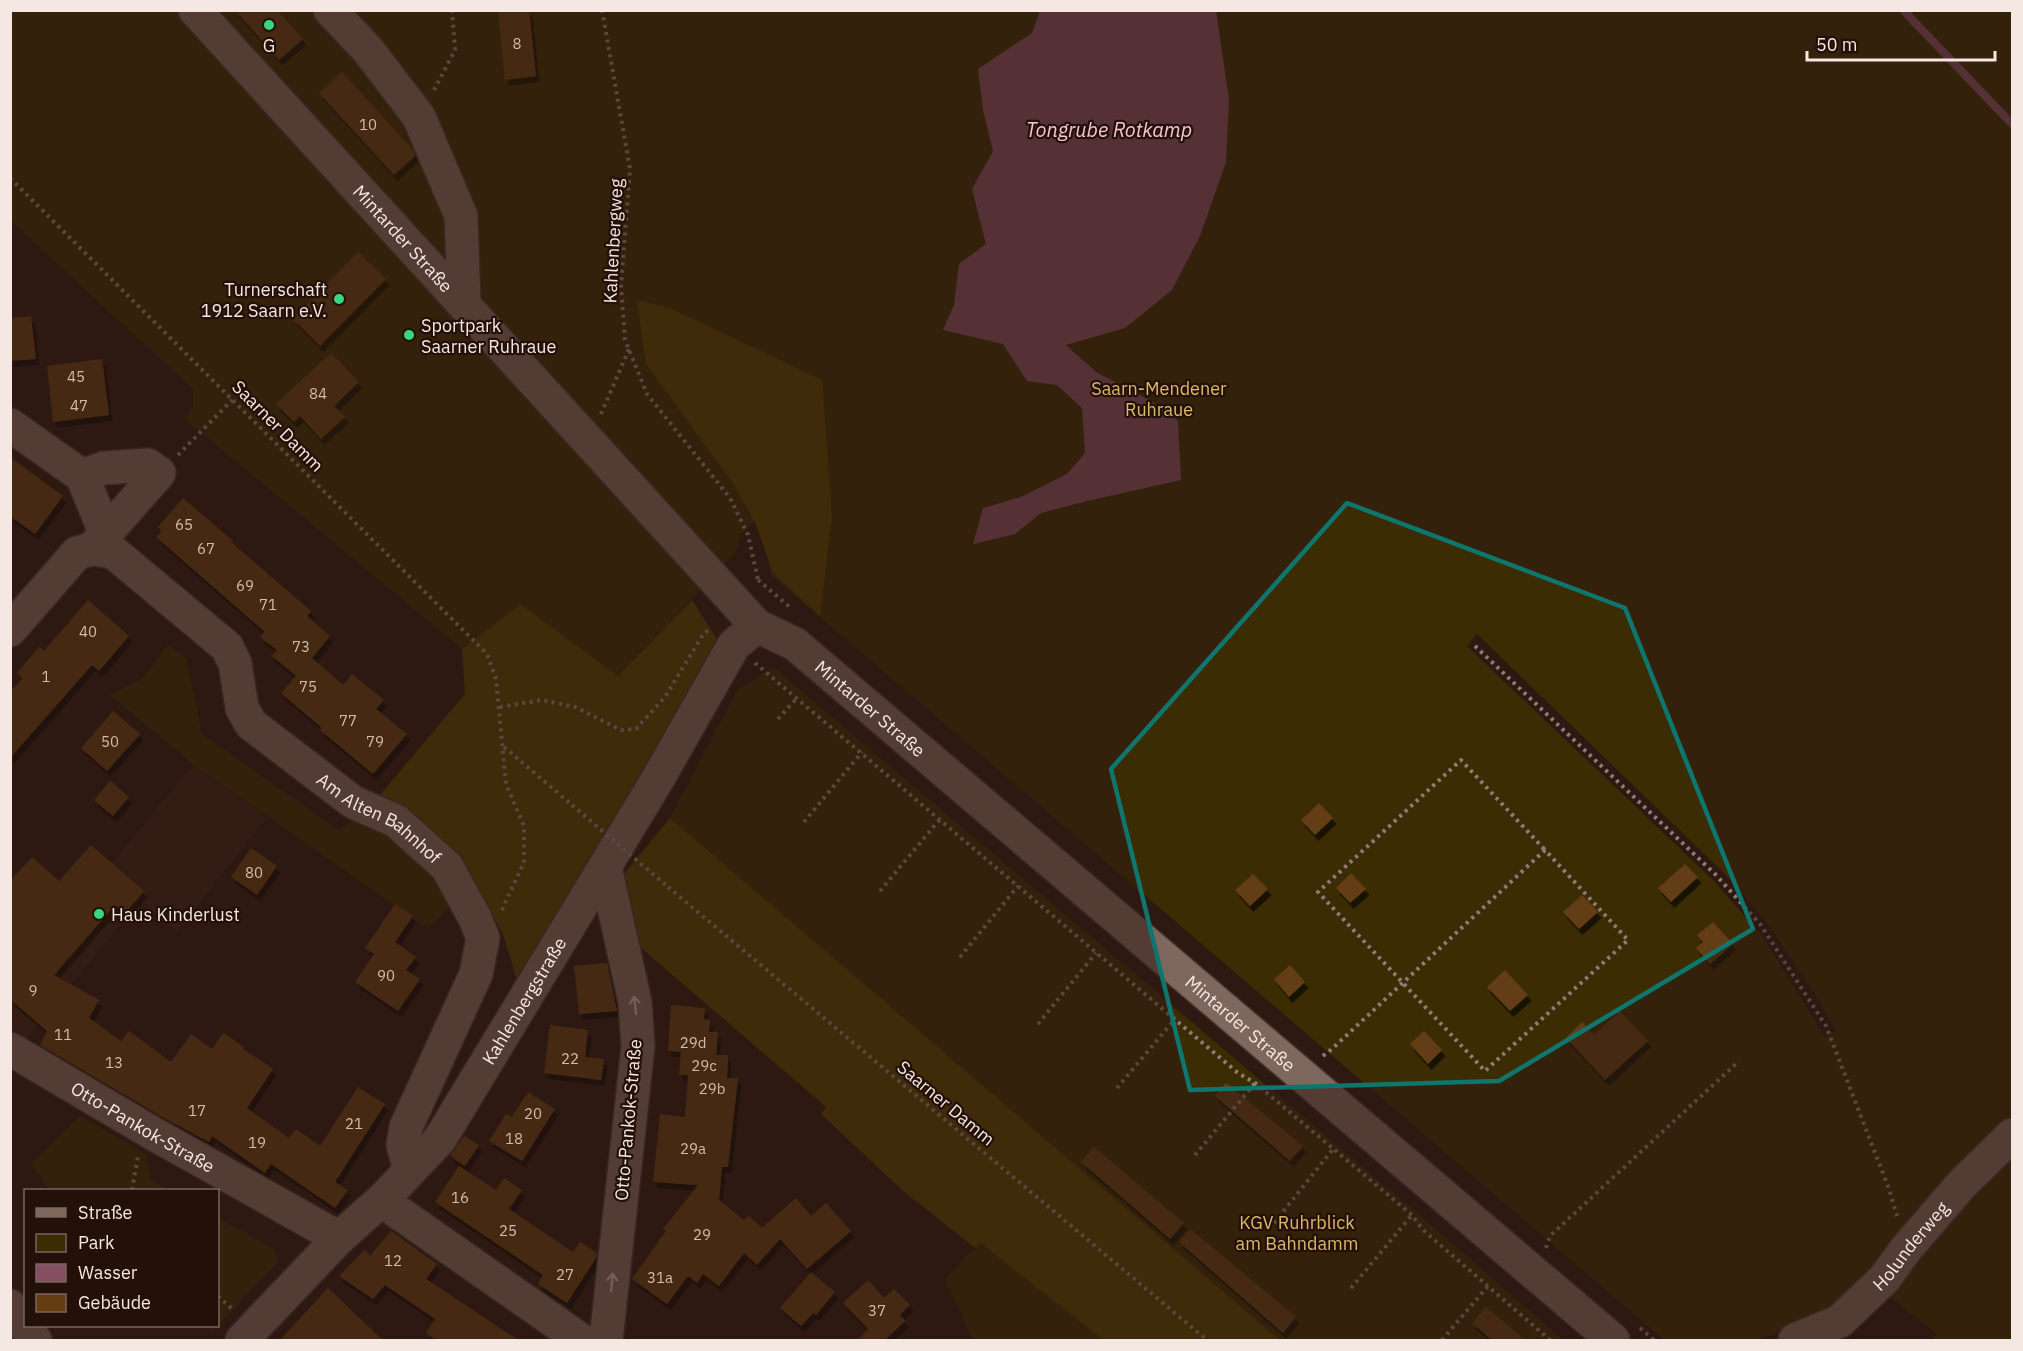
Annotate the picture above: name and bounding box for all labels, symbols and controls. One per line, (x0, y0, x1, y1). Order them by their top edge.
marker: G (262, 18, 276, 32)
scale bar (1807, 24, 1994, 62)
text: 50 m (1816, 33, 1858, 56)
place label: G (263, 34, 275, 57)
house number: 8 (512, 34, 522, 53)
house number: 10 (359, 115, 377, 134)
water label: Tongrube Rotkamp (1026, 116, 1192, 143)
street label: Kahlenbergweg (598, 177, 628, 304)
street label: Mintarder Straße (348, 180, 458, 297)
place label: Turnerschaft 1912 Saarn e.V. (201, 278, 327, 322)
marker: Turnerschaft 1912 Saarn e.V. (332, 292, 346, 306)
place label: Sportpark Saarner Ruhraue (421, 314, 557, 358)
marker: Sportpark Saarner Ruhraue (402, 328, 416, 342)
house number: 45 (67, 367, 85, 386)
street label: Saarner Damm (227, 375, 329, 477)
park label: Saarn-Mendener Ruhraue (1091, 377, 1227, 421)
house number: 84 (309, 384, 327, 403)
house number: 47 (70, 396, 88, 415)
house number: 65 (175, 515, 193, 534)
house number: 67 (197, 539, 215, 558)
house number: 69 (236, 576, 254, 595)
house number: 71 (259, 595, 277, 614)
house number: 40 (79, 622, 97, 641)
house number: 73 (292, 637, 310, 656)
street label: Mintarder Straße (811, 655, 930, 762)
house number: 1 (41, 667, 51, 686)
house number: 75 (299, 677, 317, 696)
house number: 77 (339, 711, 357, 730)
house number: 50 (101, 732, 119, 751)
house number: 79 (366, 732, 384, 751)
street label: Am Alten Bahnhof (313, 767, 446, 868)
house number: 80 (245, 863, 263, 882)
place label: Haus Kinderlust (111, 903, 240, 926)
marker: Haus Kinderlust (92, 907, 106, 921)
street label: Kahlenbergstraße (476, 933, 571, 1069)
house number: 90 (377, 966, 395, 985)
street label: Mintarder Straße (1181, 970, 1300, 1077)
house number: 9 (28, 981, 38, 1000)
one-way arrow (629, 996, 640, 1015)
house number: 11 (54, 1025, 72, 1044)
house number: 29d (680, 1033, 706, 1052)
street label: Otto-Pankok-Straße (609, 1038, 647, 1202)
house number: 22 (561, 1049, 579, 1068)
house number: 13 (105, 1053, 123, 1072)
house number: 29c (691, 1056, 717, 1075)
street label: Saarner Damm (893, 1056, 999, 1150)
street label: Otto-Pankok-Straße (67, 1076, 219, 1177)
house number: 29b (699, 1079, 725, 1098)
house number: 17 (188, 1101, 206, 1120)
house number: 20 (524, 1104, 542, 1123)
house number: 21 (345, 1114, 363, 1133)
house number: 18 (505, 1129, 523, 1148)
house number: 19 (248, 1133, 266, 1152)
house number: 29a (680, 1139, 706, 1158)
house number: 16 (451, 1188, 469, 1207)
legend (24, 1189, 219, 1327)
street label: Holunderweg (1867, 1196, 1954, 1295)
text: Straße (78, 1201, 132, 1224)
park label: KGV Ruhrblick am Bahndamm (1236, 1211, 1358, 1255)
house number: 25 (499, 1221, 517, 1240)
house number: 29 (693, 1225, 711, 1244)
text: Park (78, 1231, 115, 1254)
house number: 12 (384, 1251, 402, 1270)
text: Wasser (78, 1261, 138, 1284)
house number: 27 (556, 1265, 574, 1284)
house number: 31a (647, 1268, 673, 1287)
one-way arrow (607, 1273, 618, 1293)
text: Gebäude (78, 1291, 151, 1314)
house number: 37 (868, 1301, 886, 1320)

